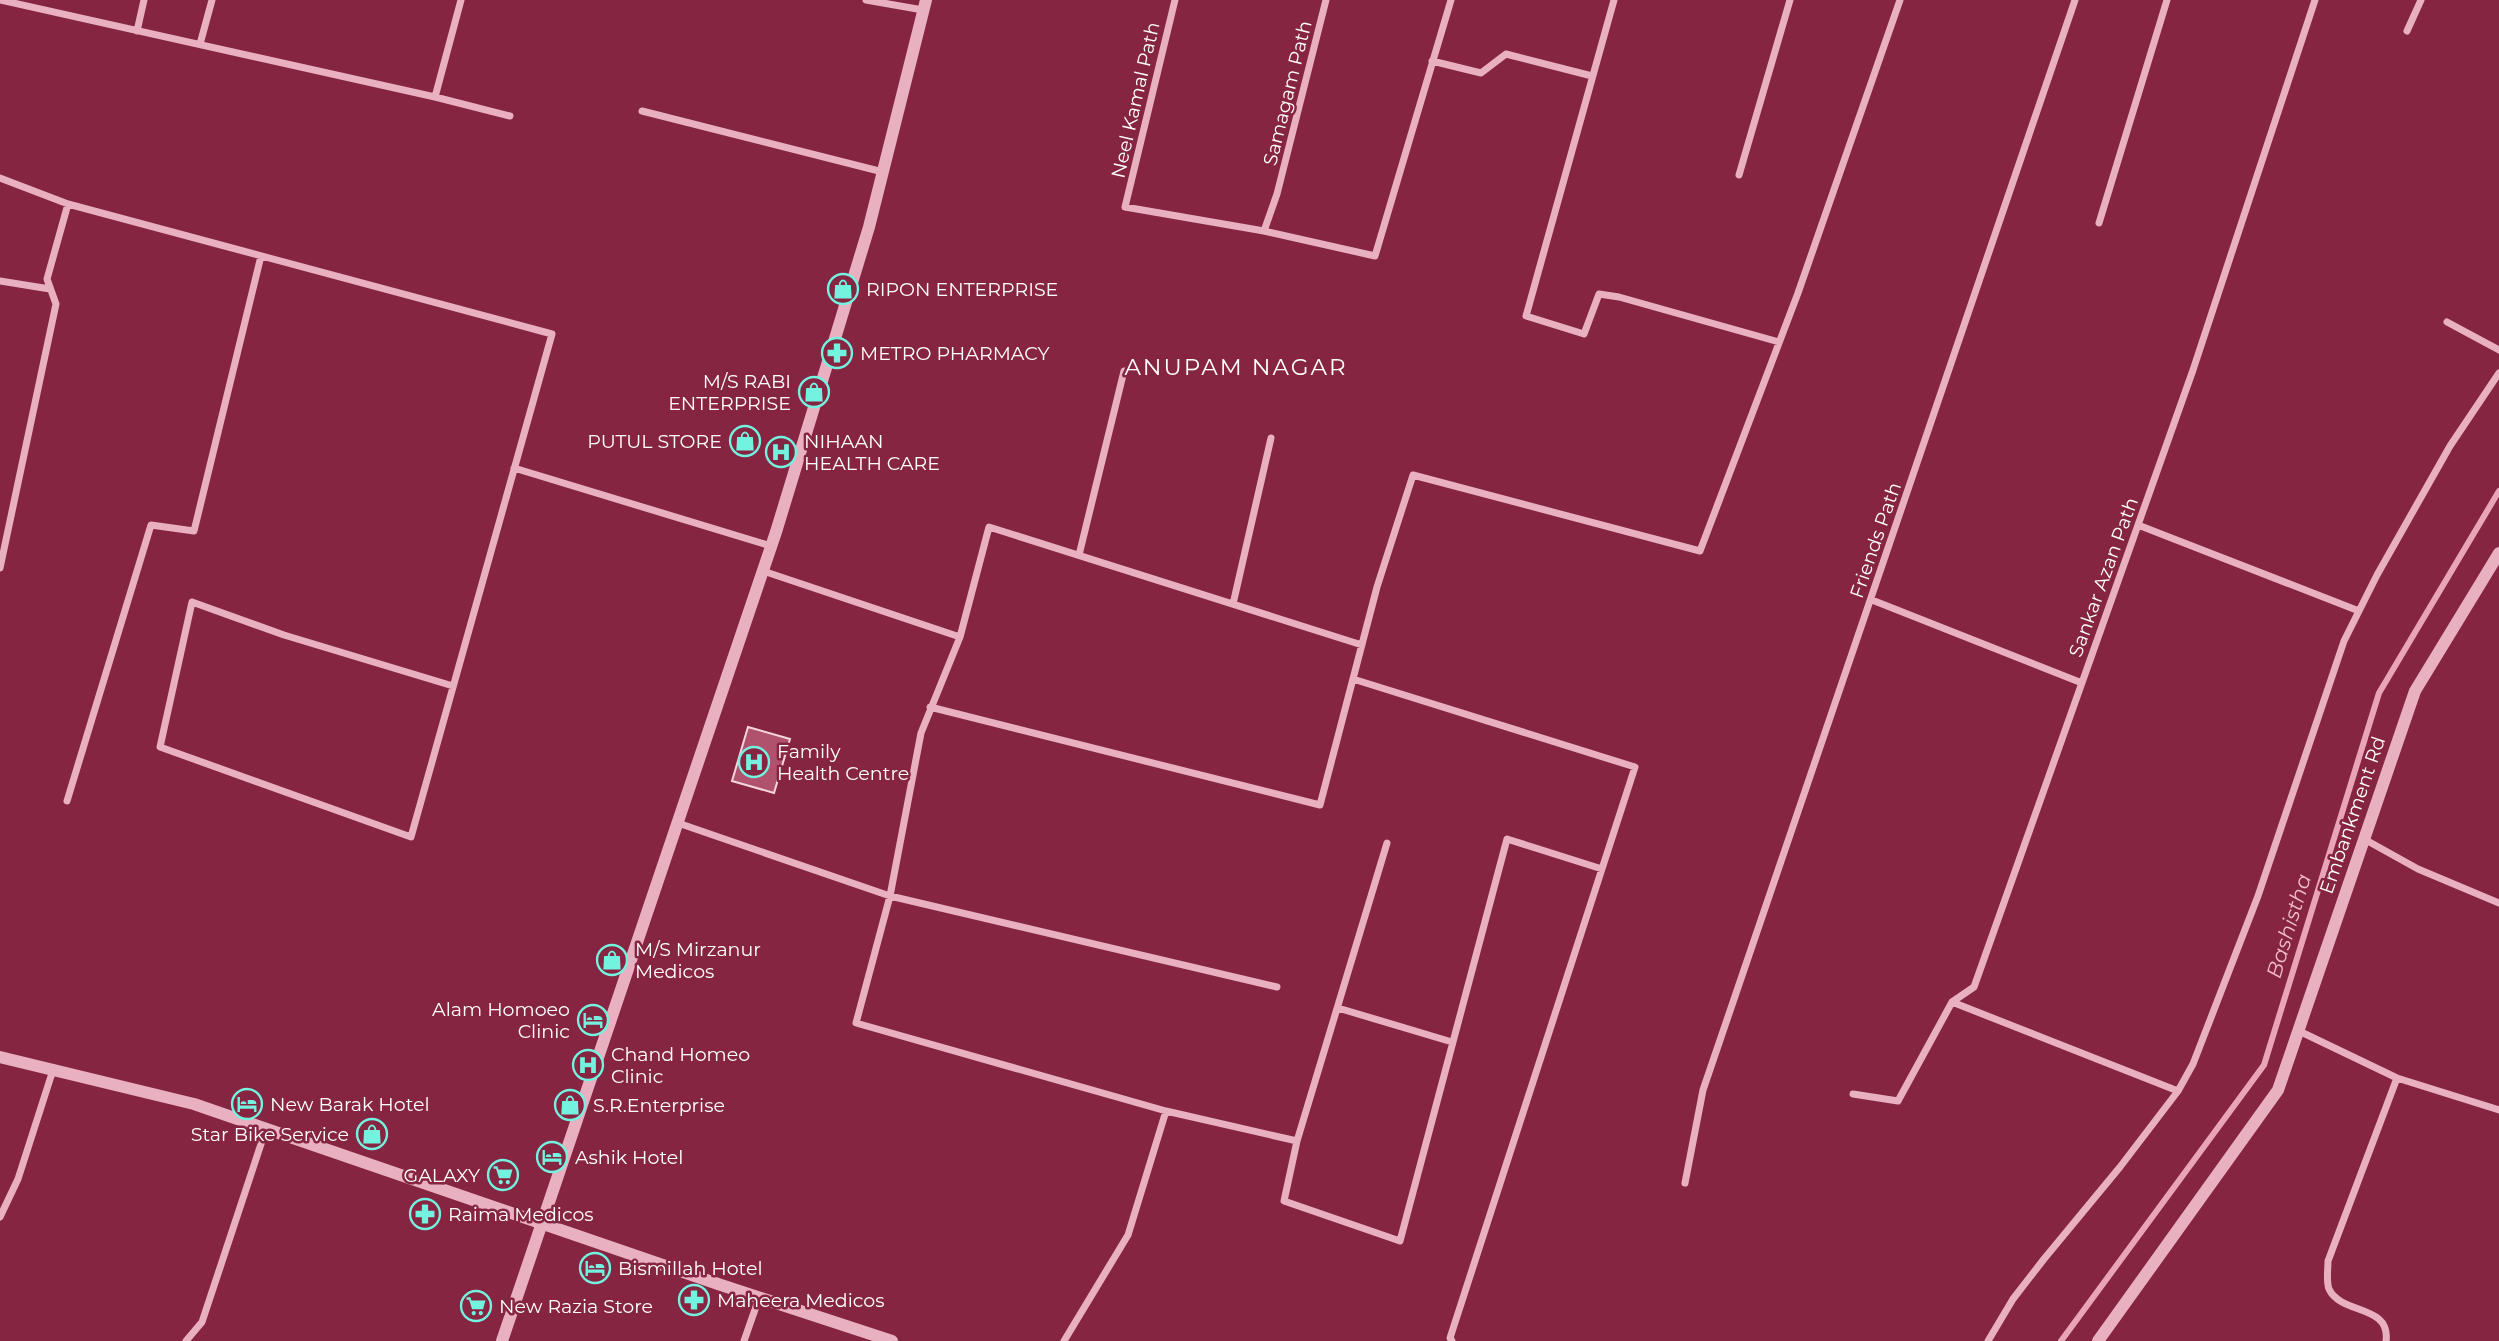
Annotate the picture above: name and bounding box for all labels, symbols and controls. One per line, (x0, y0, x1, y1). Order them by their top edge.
street label: Samagam Path (1258, 18, 1317, 168)
street label: Neel Kamal Path (1106, 20, 1165, 180)
shop icon: RIPON ENTERPRISE (826, 272, 860, 306)
place label: RIPON ENTERPRISE (866, 278, 1058, 301)
pharmacy icon: METRO PHARMACY (820, 336, 854, 370)
place label: METRO PHARMACY (860, 342, 1050, 365)
district label: ANUPAM NAGAR (1124, 353, 1348, 381)
place label: M/S RABI ENTERPRISE (668, 370, 791, 415)
shop icon: M/S RABI ENTERPRISE (797, 375, 831, 409)
shop icon: PUTUL STORE (728, 424, 762, 458)
place label: PUTUL STORE (587, 430, 722, 453)
place label: NIHAAN HEALTH CARE (804, 430, 940, 475)
hospital icon: NIHAAN HEALTH CARE (764, 435, 798, 469)
street label: Friends Path (1845, 479, 1906, 601)
street label: Sankar Azan Path (2064, 494, 2143, 660)
street label: Embankment Rd (2315, 734, 2390, 897)
place label: Family Health Centre (777, 740, 909, 785)
hospital icon: Family Health Centre (737, 745, 771, 779)
water label: Bashistha (2261, 871, 2316, 981)
place label: M/S Mirzanur Medicos (635, 938, 761, 983)
shop icon: M/S Mirzanur Medicos (595, 943, 629, 977)
place label: Alam Homoeo Clinic (432, 998, 570, 1043)
hotel icon: Alam Homoeo Clinic (576, 1003, 610, 1037)
place label: Chand Homeo Clinic (611, 1043, 750, 1088)
hospital icon: Chand Homeo Clinic (571, 1048, 605, 1082)
hotel icon: New Barak Hotel (230, 1087, 264, 1121)
shop icon: S.R.Enterprise (553, 1088, 587, 1122)
place label: New Barak Hotel (270, 1093, 430, 1116)
place label: S.R.Enterprise (593, 1094, 725, 1117)
shop icon: Star Bike Service (355, 1117, 389, 1151)
place label: Star Bike Service (191, 1123, 349, 1146)
hotel icon: Ashik Hotel (535, 1140, 569, 1174)
place label: Ashik Hotel (575, 1146, 683, 1169)
supermarket icon: GALAXY (486, 1158, 520, 1192)
place label: GALAXY (404, 1164, 481, 1187)
pharmacy icon: Raima Medicos (408, 1197, 442, 1231)
place label: Raima Medicos (448, 1203, 594, 1226)
hotel icon: Bismillah Hotel (578, 1251, 612, 1285)
place label: Bismillah Hotel (618, 1257, 763, 1280)
pharmacy icon: Maheera Medicos (677, 1283, 711, 1317)
supermarket icon: New Razia Store (459, 1289, 493, 1323)
place label: Maheera Medicos (717, 1289, 885, 1312)
place label: New Razia Store (499, 1295, 653, 1318)

